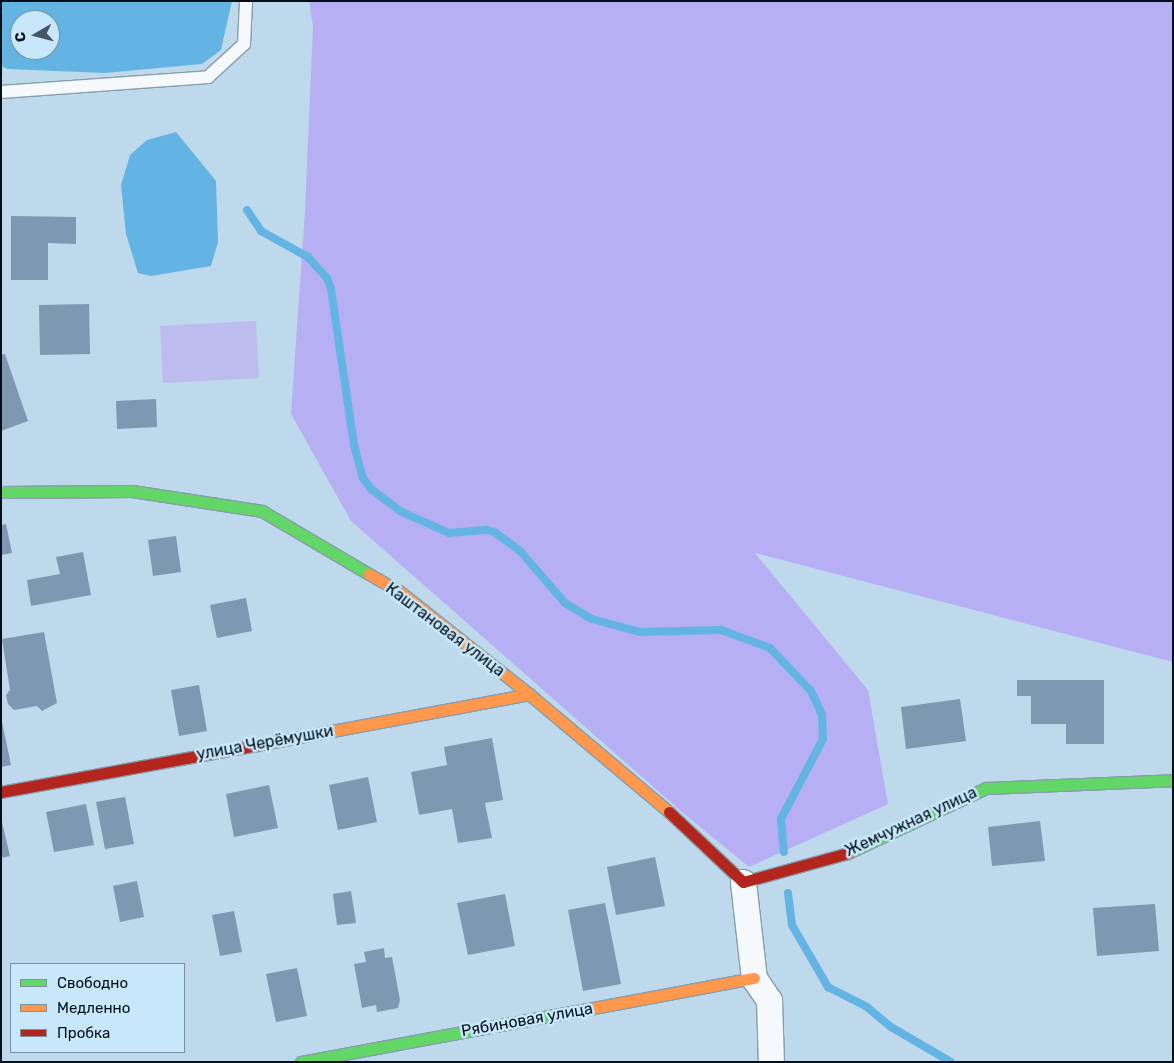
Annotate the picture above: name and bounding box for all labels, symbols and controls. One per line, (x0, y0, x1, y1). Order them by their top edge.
north arrow (10, 10, 60, 60)
text: С (12, 31, 30, 43)
street label: Каштановая улица (382, 579, 508, 681)
street label: улица Черёмушки (195, 722, 335, 764)
street label: Жемчужная улица (842, 783, 980, 861)
legend (10, 963, 185, 1053)
text: Свободно (57, 974, 128, 992)
text: Медленно (57, 999, 130, 1017)
street label: Рябиновая улица (460, 999, 594, 1041)
text: Пробка (57, 1024, 110, 1042)

